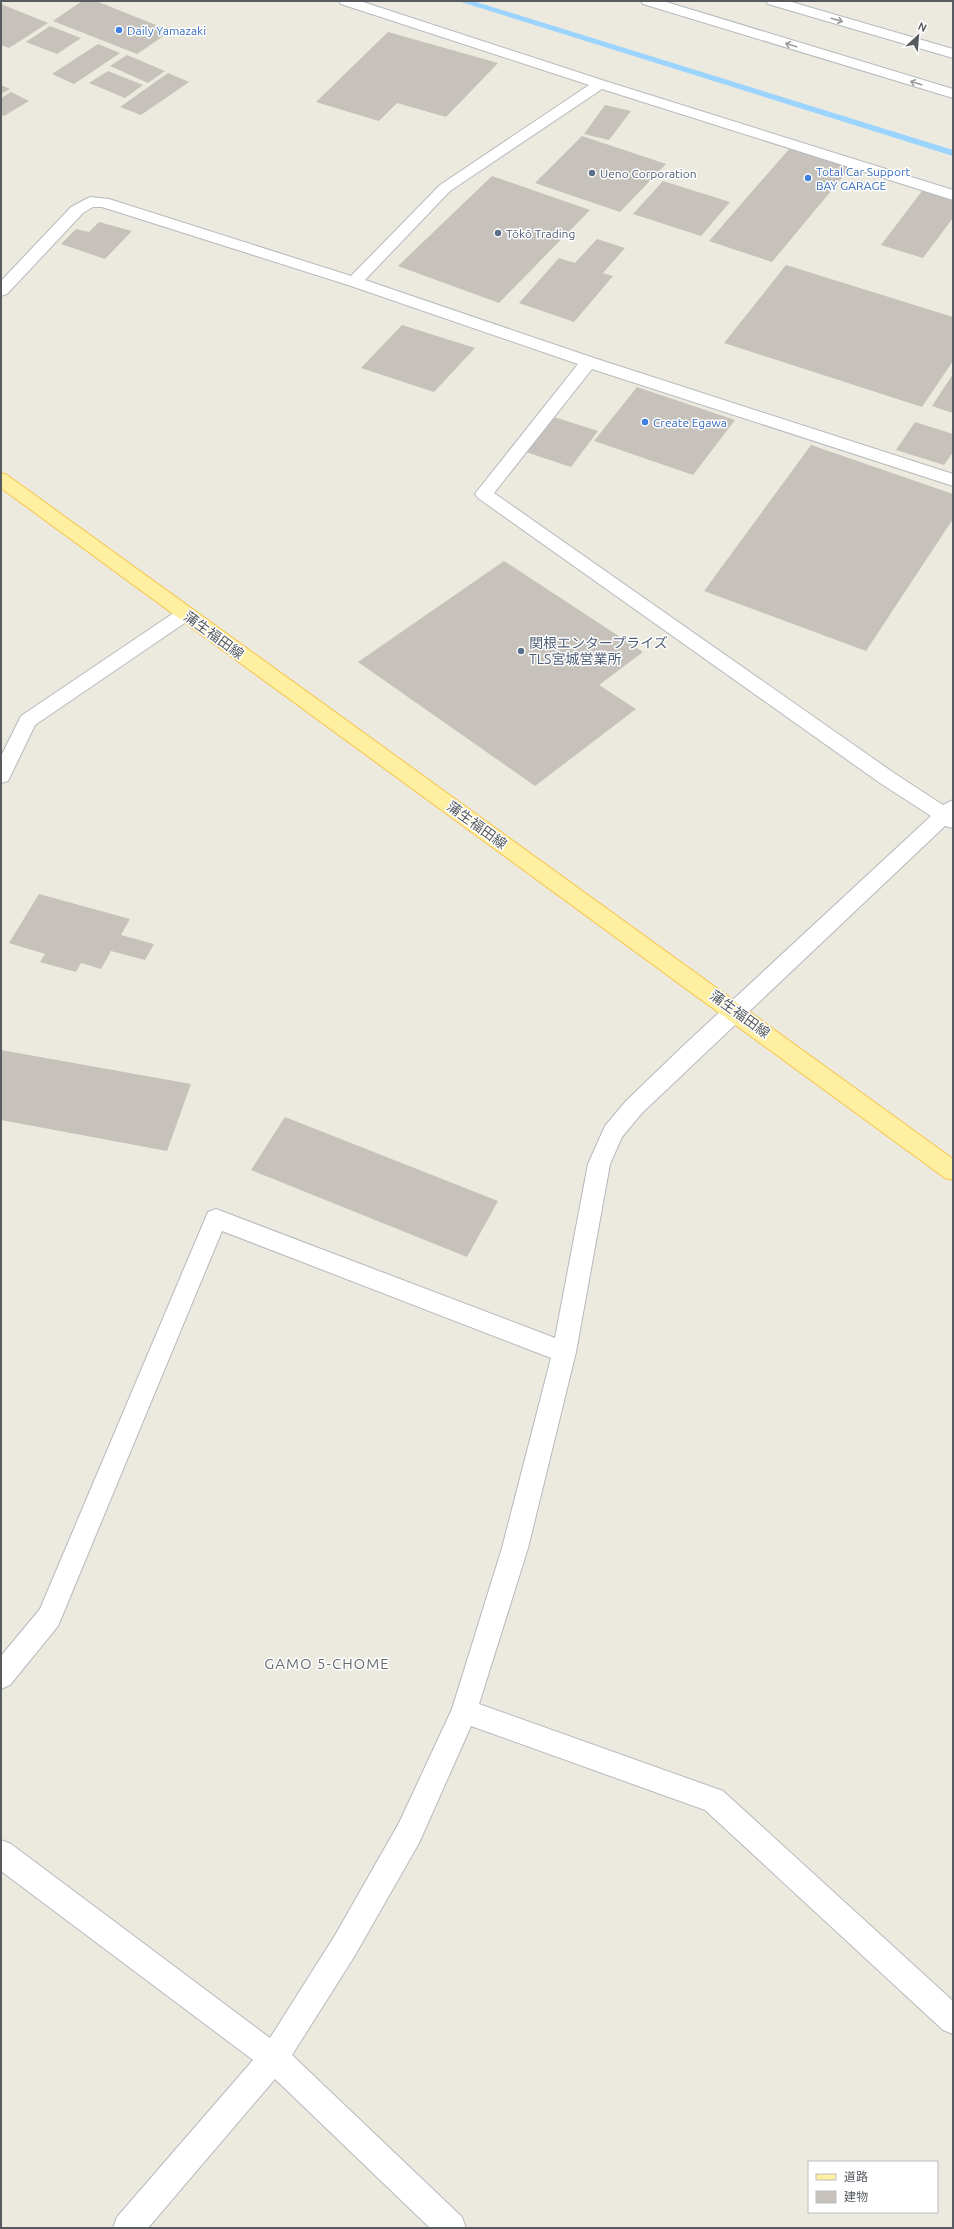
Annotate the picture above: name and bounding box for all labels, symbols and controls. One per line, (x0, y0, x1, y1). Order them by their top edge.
north arrow (898, 16, 938, 56)
one-way arrow (830, 17, 843, 24)
text: N (916, 20, 929, 34)
place label: Daily Yamazaki (127, 24, 206, 37)
marker: Daily Yamazaki (114, 25, 124, 35)
one-way arrow (785, 41, 798, 48)
one-way arrow (909, 79, 922, 86)
place label: Total Car Support BAY GARAGE (816, 165, 910, 192)
place label: Ueno Corporation (600, 167, 697, 180)
marker: Ueno Corporation (587, 168, 597, 178)
marker: Total Car Support BAY GARAGE (803, 173, 813, 183)
place label: Tōkō Trading (506, 227, 575, 240)
marker: Tōkō Trading (493, 228, 503, 238)
place label: Create Egawa (653, 416, 727, 429)
marker: Create Egawa (640, 417, 650, 427)
street label: 蒲生福田線 (181, 608, 247, 662)
place label: 関根エンタープライズ TLS宮城営業所 (529, 635, 668, 667)
marker: 関根エンタープライズ TLS宮城営業所 (516, 646, 526, 656)
street label: 蒲生福田線 (444, 798, 510, 852)
street label: 蒲生福田線 (707, 987, 773, 1041)
district label: GAMO 5-CHOME (264, 1655, 390, 1672)
legend (808, 2161, 938, 2213)
text: 道路 (844, 2170, 868, 2183)
text: 建物 (844, 2190, 868, 2203)

